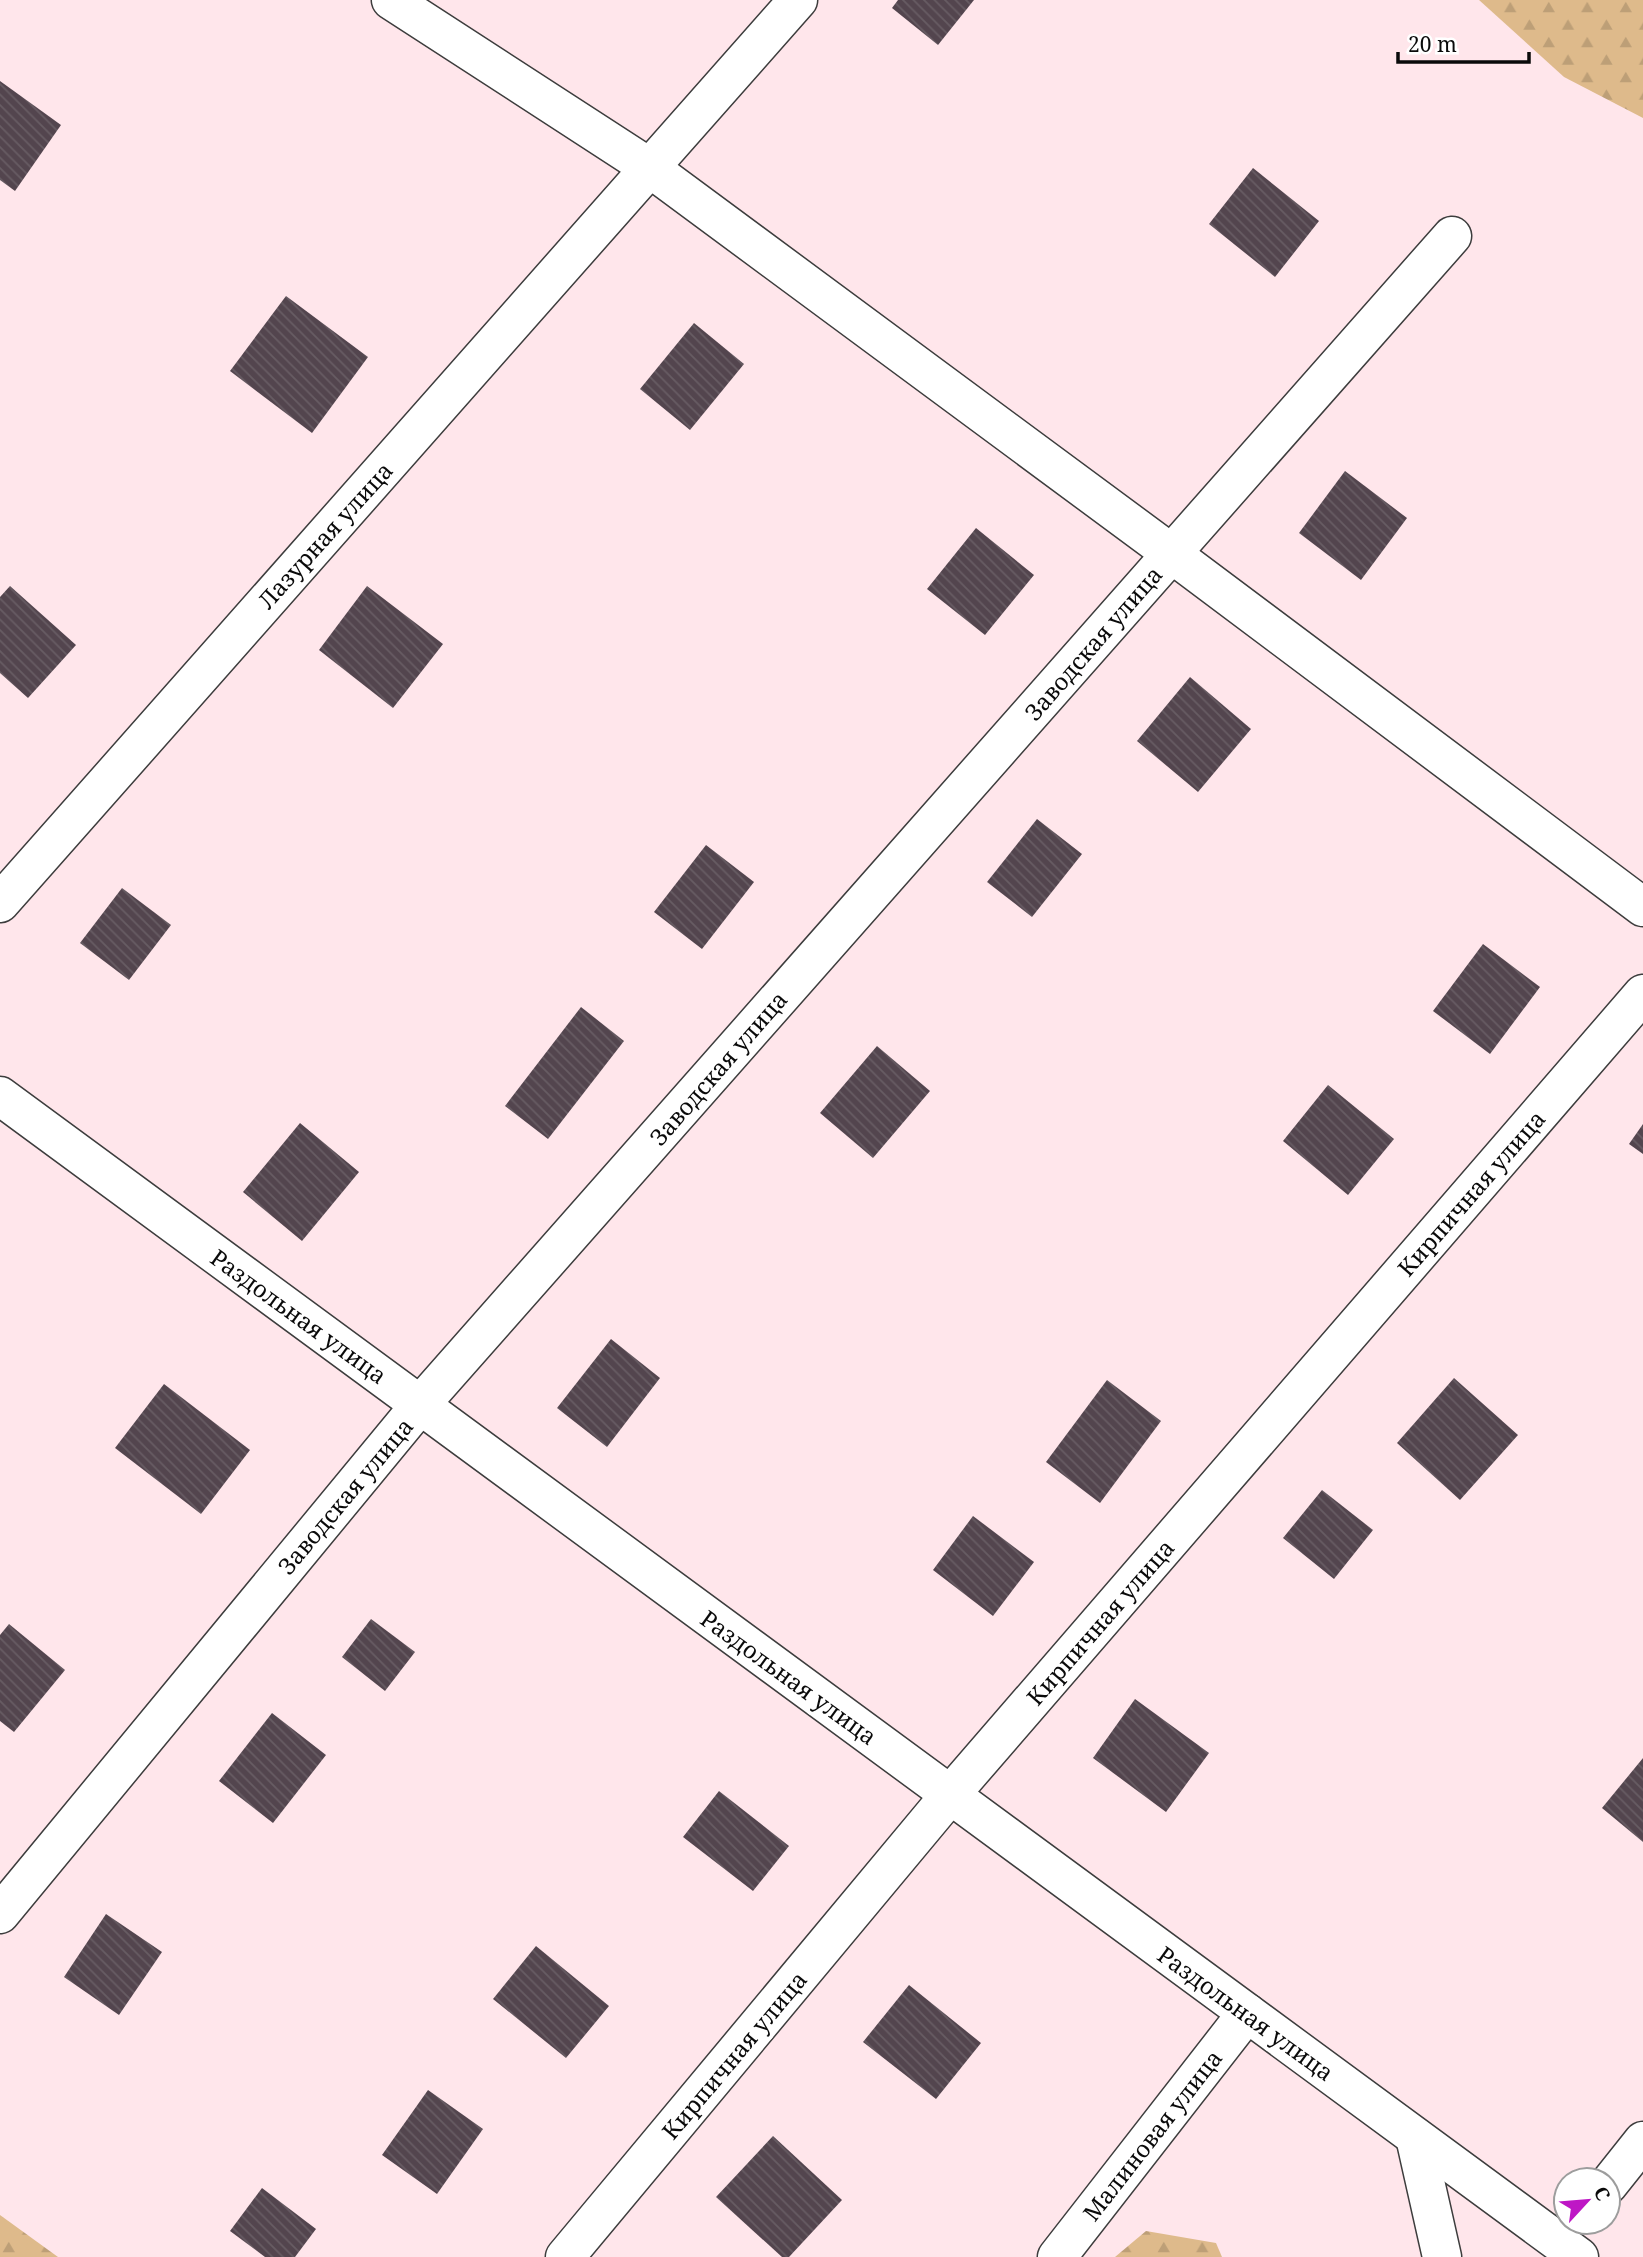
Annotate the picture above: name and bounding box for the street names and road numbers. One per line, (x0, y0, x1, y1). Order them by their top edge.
street label: Лазурная улица (250, 455, 400, 615)
street label: Заводская улица (1017, 559, 1169, 727)
street label: Заводская улица (642, 984, 794, 1152)
street label: Кирпичная улица (1390, 1103, 1552, 1283)
street label: Раздольная улица (204, 1241, 394, 1391)
street label: Заводская улица (270, 1411, 420, 1581)
street label: Кирпичная улица (1019, 1532, 1181, 1712)
street label: Раздольная улица (694, 1602, 884, 1752)
street label: Раздольная улица (1151, 1938, 1341, 2088)
street label: Кирпичная улица (654, 1964, 814, 2146)
street label: Малиновая улица (1075, 2043, 1229, 2227)

